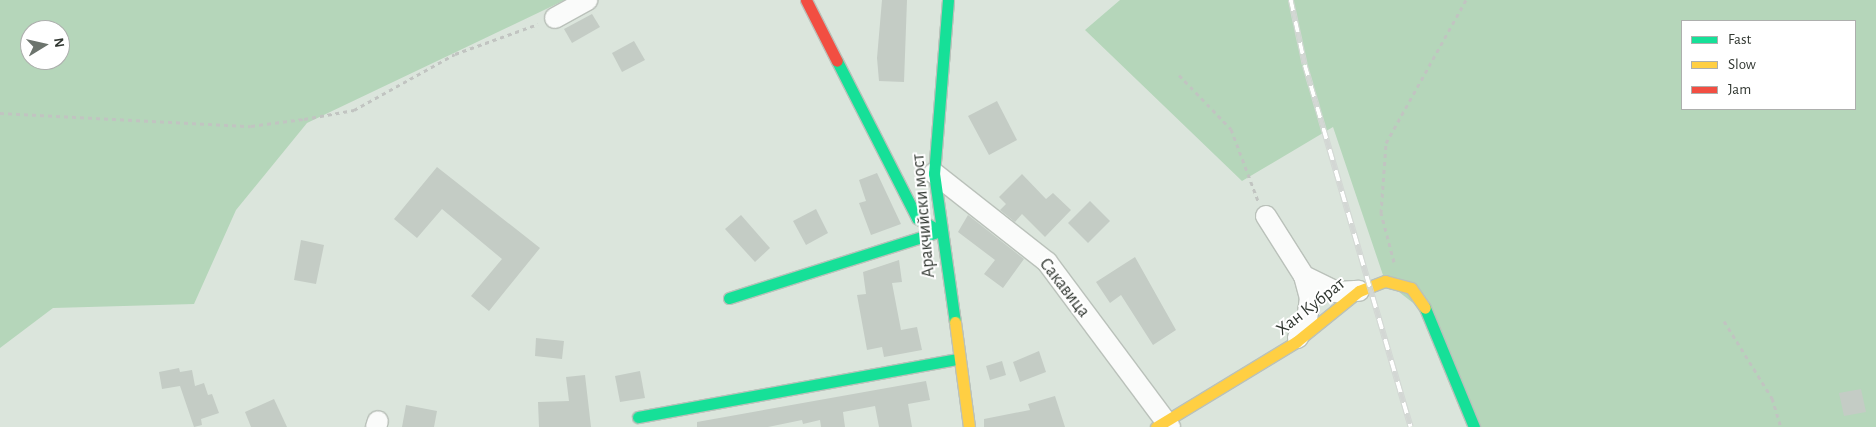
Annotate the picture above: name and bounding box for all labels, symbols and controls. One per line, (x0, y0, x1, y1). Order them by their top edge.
north arrow (20, 20, 70, 70)
legend (1681, 20, 1856, 110)
text: Fast (1728, 32, 1751, 47)
text: N (51, 37, 67, 49)
text: Slow (1728, 57, 1756, 72)
text: Jam (1728, 82, 1751, 97)
street label: Аракчийски мост (908, 153, 940, 279)
street label: Сакавица (1034, 254, 1094, 322)
street label: Хан Кубрат (1272, 273, 1350, 341)

